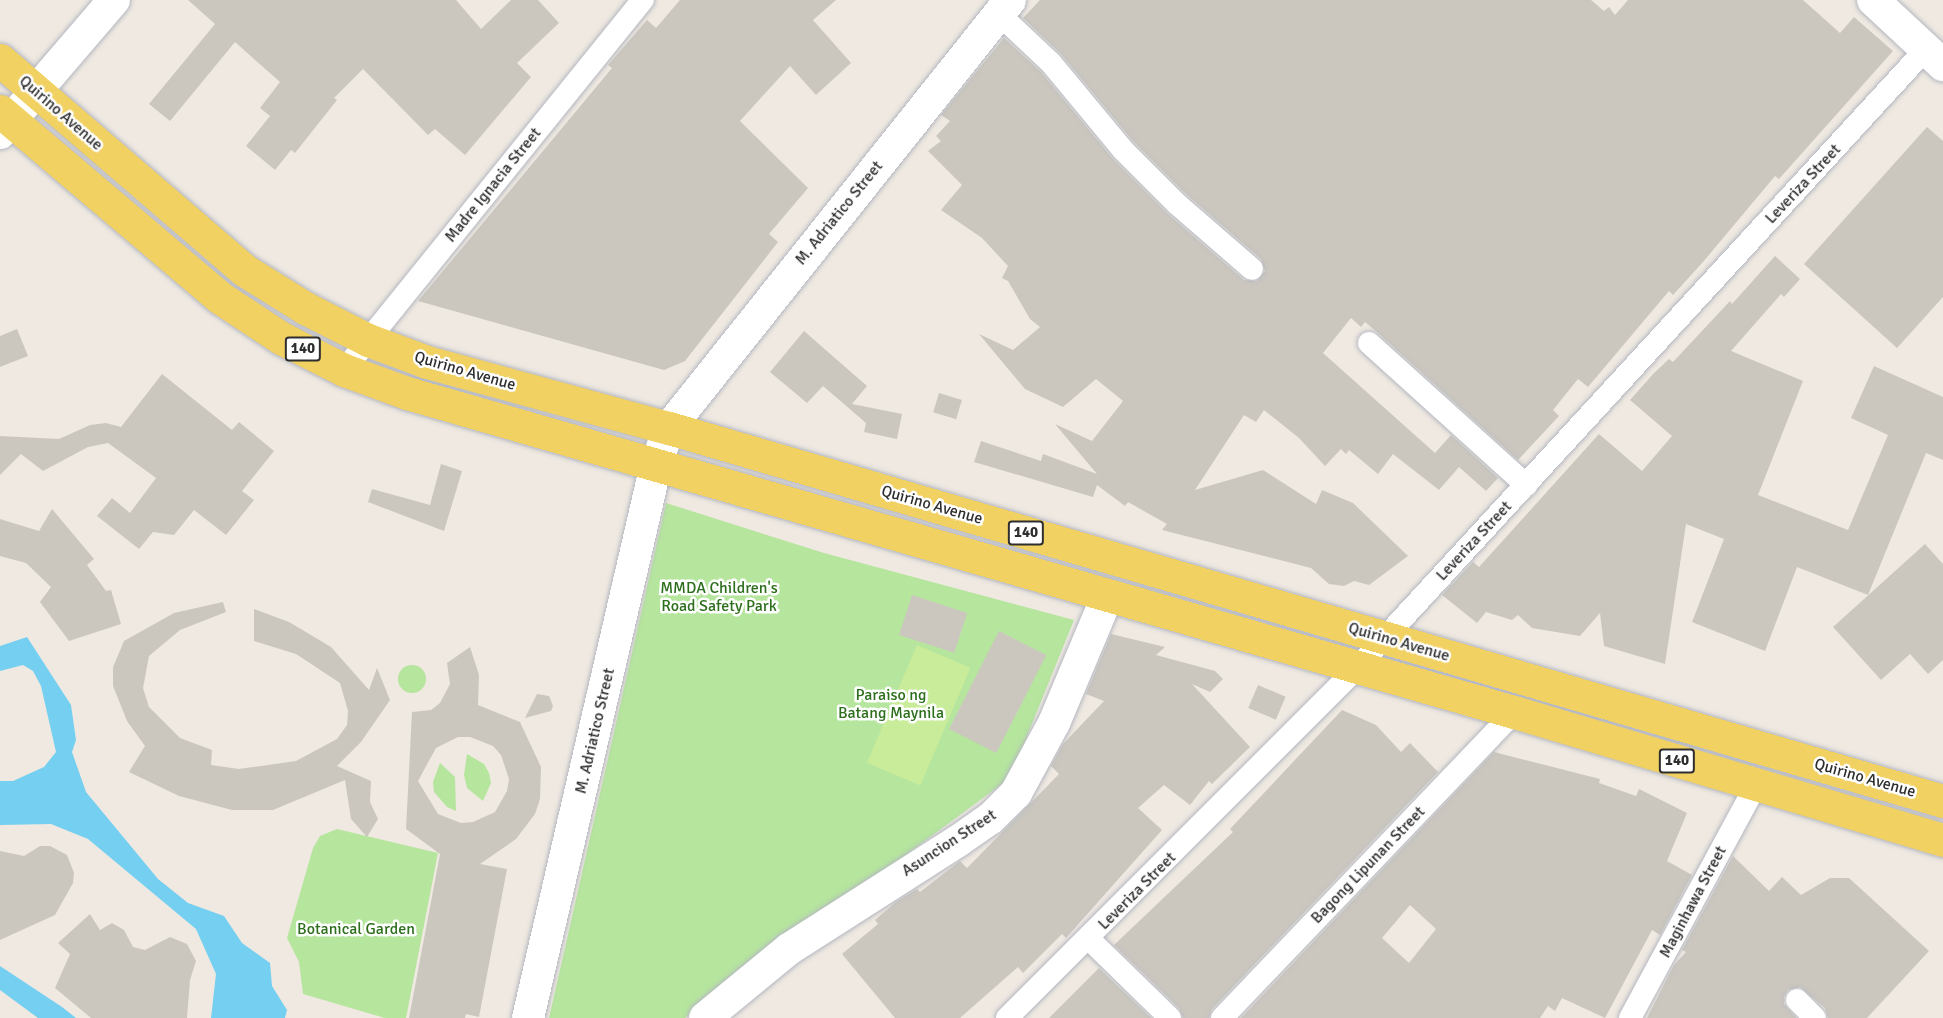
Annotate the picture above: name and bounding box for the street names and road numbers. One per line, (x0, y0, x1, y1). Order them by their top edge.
street label: Quirino Avenue (15, 71, 107, 155)
street label: Madre Ignacia Street (441, 124, 545, 246)
street label: Leveriza Street (1761, 140, 1845, 228)
street label: M. Adriatico Street (791, 157, 887, 269)
road number: 140 (284, 337, 322, 361)
street label: Quirino Avenue (412, 347, 518, 395)
street label: Quirino Avenue (879, 481, 985, 529)
street label: Leveriza Street (1432, 497, 1516, 585)
road number: 140 (1006, 521, 1046, 545)
street label: Quirino Avenue (1346, 618, 1452, 666)
street label: M. Adriatico Street (571, 666, 619, 796)
road number: 140 (1658, 749, 1696, 773)
street label: Quirino Avenue (1812, 754, 1918, 802)
street label: Bagong Lipunan Street (1307, 802, 1429, 928)
street label: Asuncion Street (898, 805, 1000, 881)
street label: Maginhawa Street (1655, 843, 1731, 961)
street label: Leveriza Street (1094, 848, 1180, 934)

